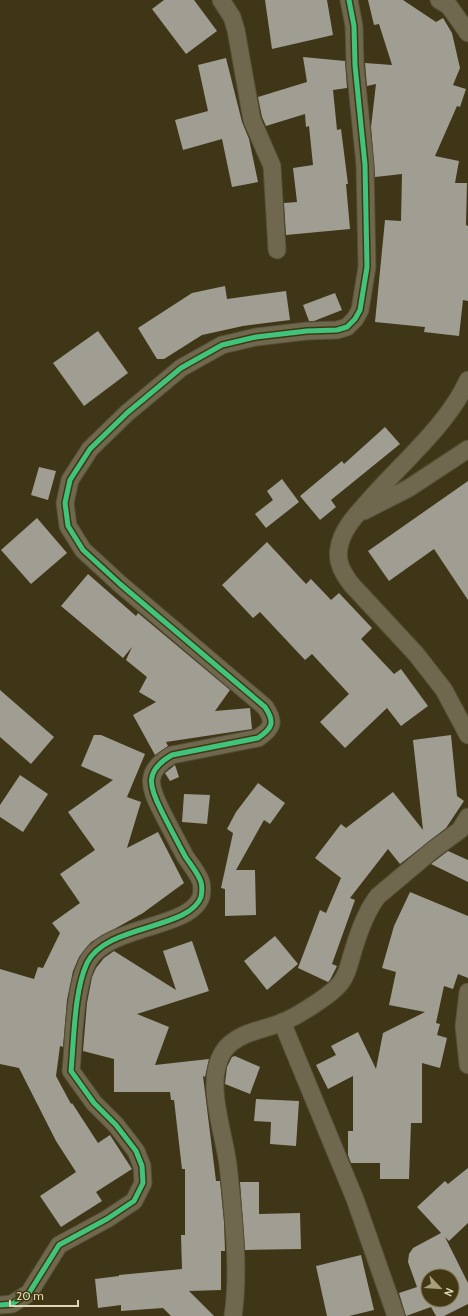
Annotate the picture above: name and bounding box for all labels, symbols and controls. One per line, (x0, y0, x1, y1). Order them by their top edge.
north arrow (420, 1268, 460, 1308)
scale bar (10, 1282, 78, 1308)
text: N (441, 1286, 457, 1299)
text: 20 m (16, 1288, 44, 1303)

